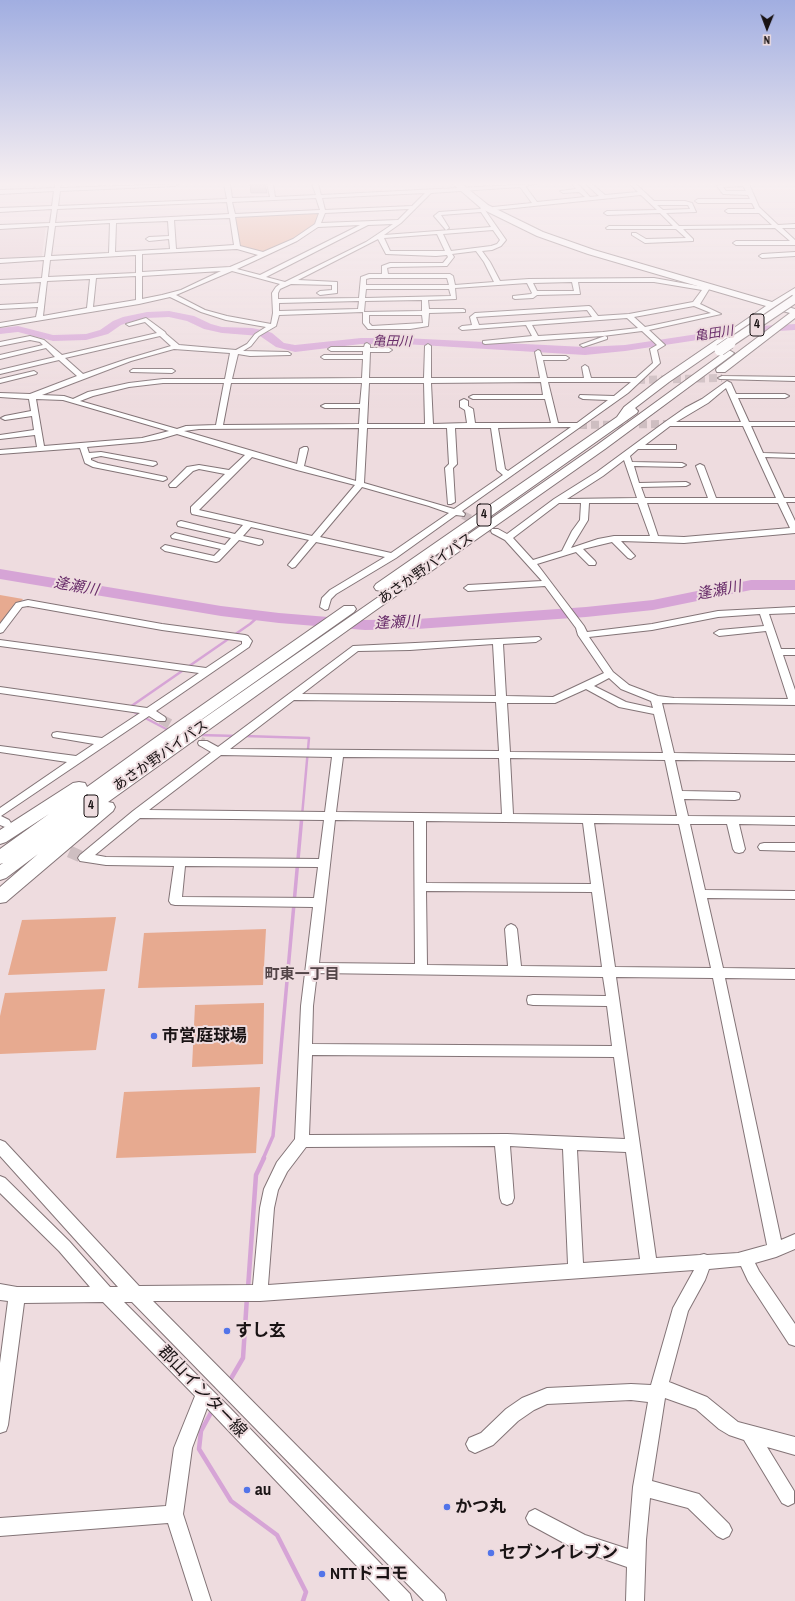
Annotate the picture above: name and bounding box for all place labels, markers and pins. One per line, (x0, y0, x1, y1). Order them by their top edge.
place label: 市営庭球場 (162, 1026, 247, 1046)
marker: 市営庭球場 (149, 1031, 159, 1041)
place label: すし玄 (235, 1321, 286, 1341)
marker: すし玄 (222, 1326, 232, 1336)
place label: au (255, 1480, 271, 1500)
marker: au (242, 1485, 252, 1495)
place label: かつ丸 (455, 1497, 506, 1517)
marker: かつ丸 (442, 1502, 452, 1512)
place label: セブンイレブン (499, 1543, 618, 1563)
marker: セブンイレブン (486, 1548, 496, 1558)
place label: NTTドコモ (330, 1564, 408, 1584)
marker: NTTドコモ (317, 1569, 327, 1579)

